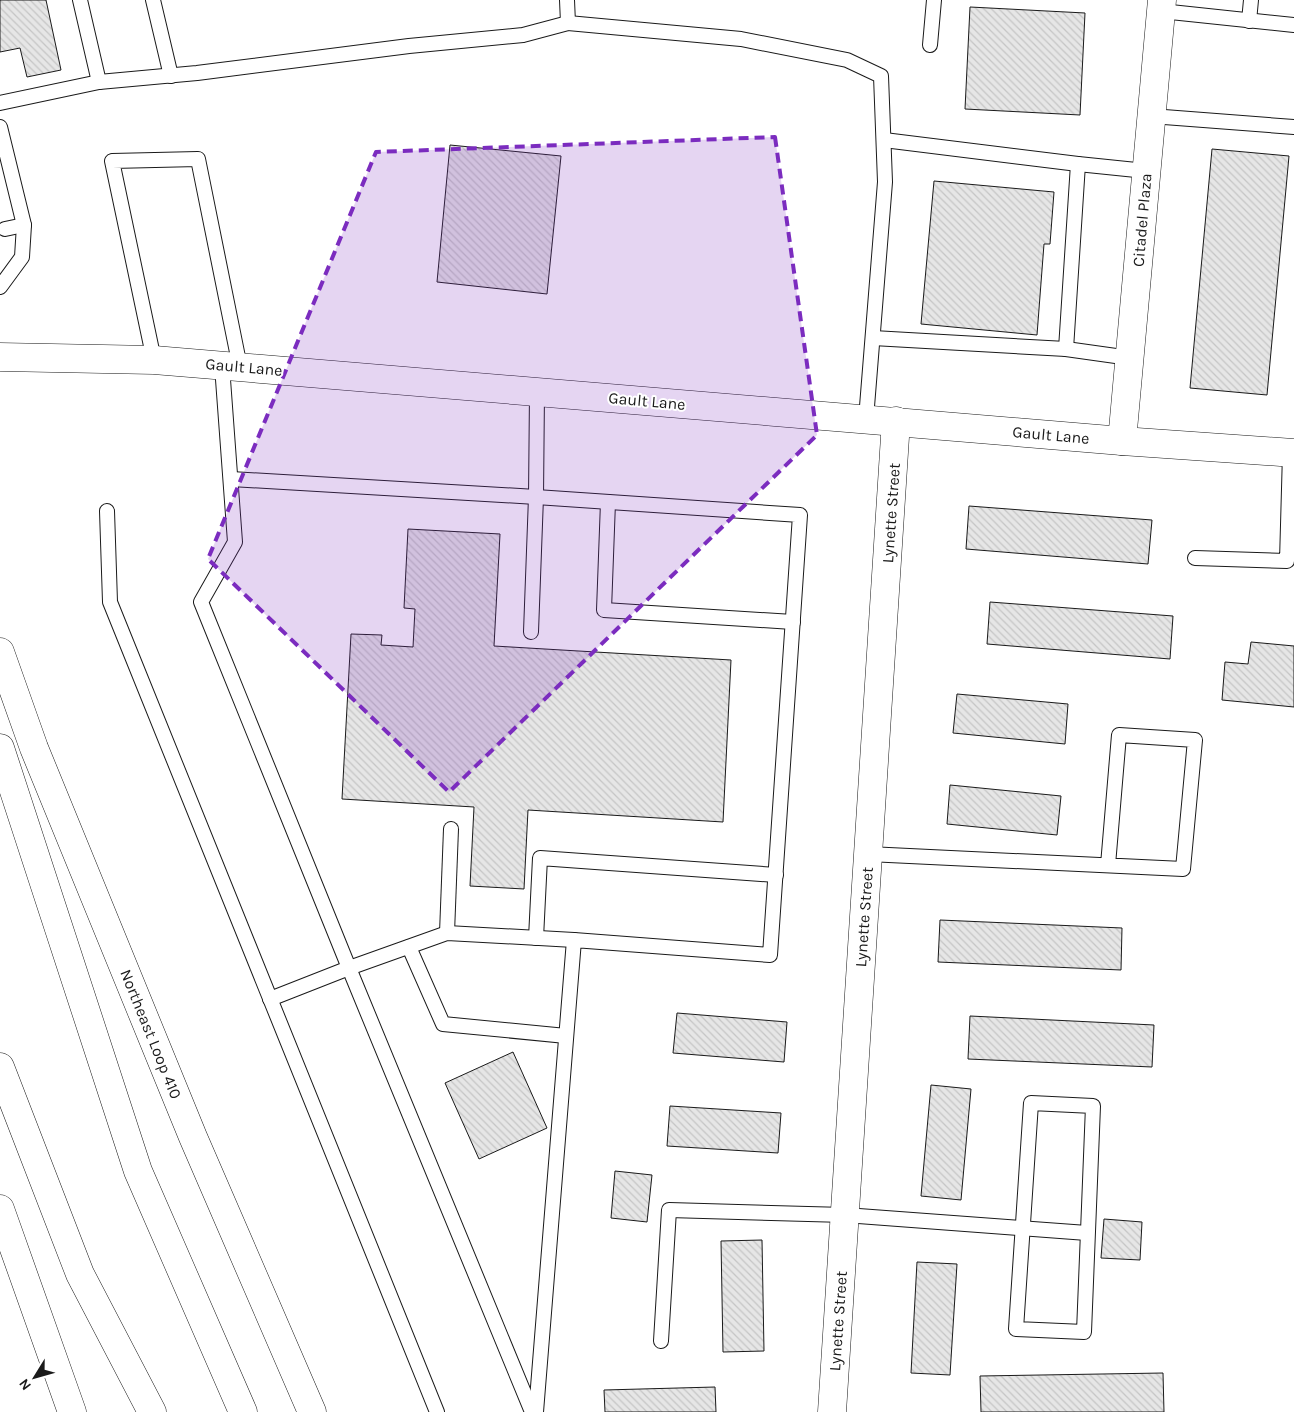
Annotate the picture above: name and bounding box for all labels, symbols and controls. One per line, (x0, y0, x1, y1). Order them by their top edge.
street label: Citadel Plaza (1128, 172, 1156, 268)
street label: Gault Lane (205, 354, 283, 380)
street label: Gault Lane (608, 388, 686, 414)
street label: Gault Lane (1012, 422, 1090, 448)
street label: Lynette Street (878, 462, 904, 564)
street label: Lynette Street (851, 866, 877, 968)
street label: Northeast Loop 410 (116, 966, 186, 1102)
street label: Lynette Street (825, 1270, 851, 1372)
north arrow (10, 1352, 60, 1402)
text: N (15, 1375, 35, 1394)

